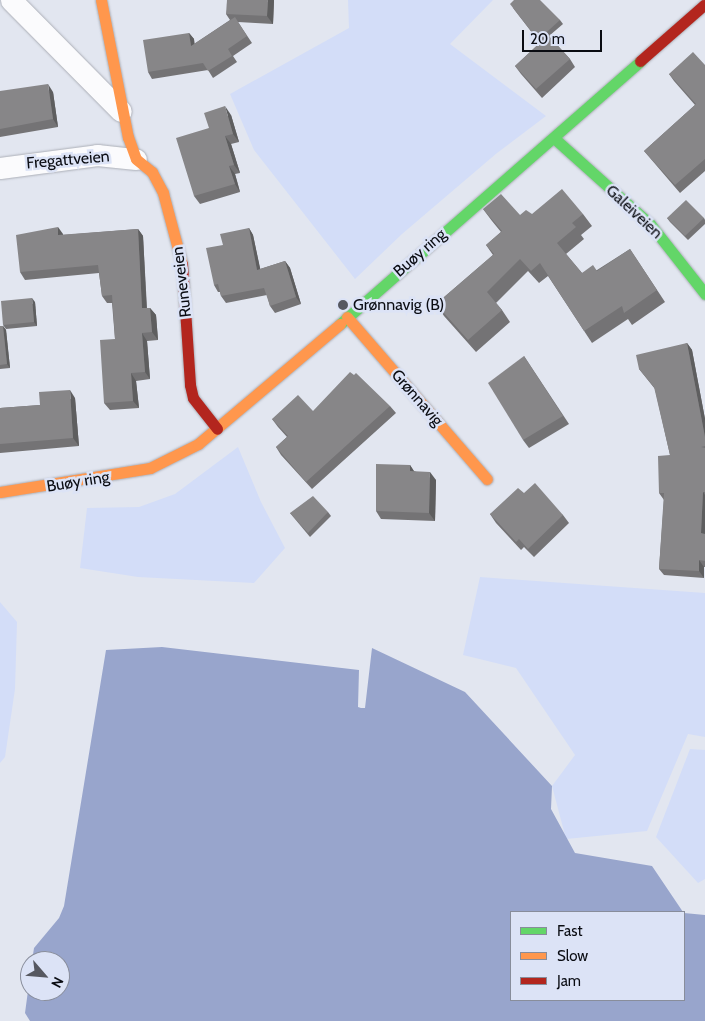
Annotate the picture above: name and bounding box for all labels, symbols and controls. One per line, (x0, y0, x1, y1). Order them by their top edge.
scale bar (525, 20, 605, 52)
text: 20 m (530, 30, 565, 48)
street label: Fregattveien (26, 147, 110, 173)
street label: Galeiveien (602, 181, 666, 243)
street label: Buøy ring (390, 225, 450, 281)
street label: Runeveien (168, 245, 196, 319)
place label: Grønnavig (B) (353, 295, 444, 315)
marker: Grønnavig (B) (337, 299, 349, 311)
street label: Grønnavig (387, 366, 447, 430)
street label: Buøy ring (45, 468, 111, 496)
legend (510, 911, 685, 1001)
text: Fast (557, 922, 582, 940)
text: Slow (557, 947, 588, 965)
north arrow (20, 951, 70, 1001)
text: Jam (557, 972, 581, 990)
text: N (47, 974, 68, 991)

